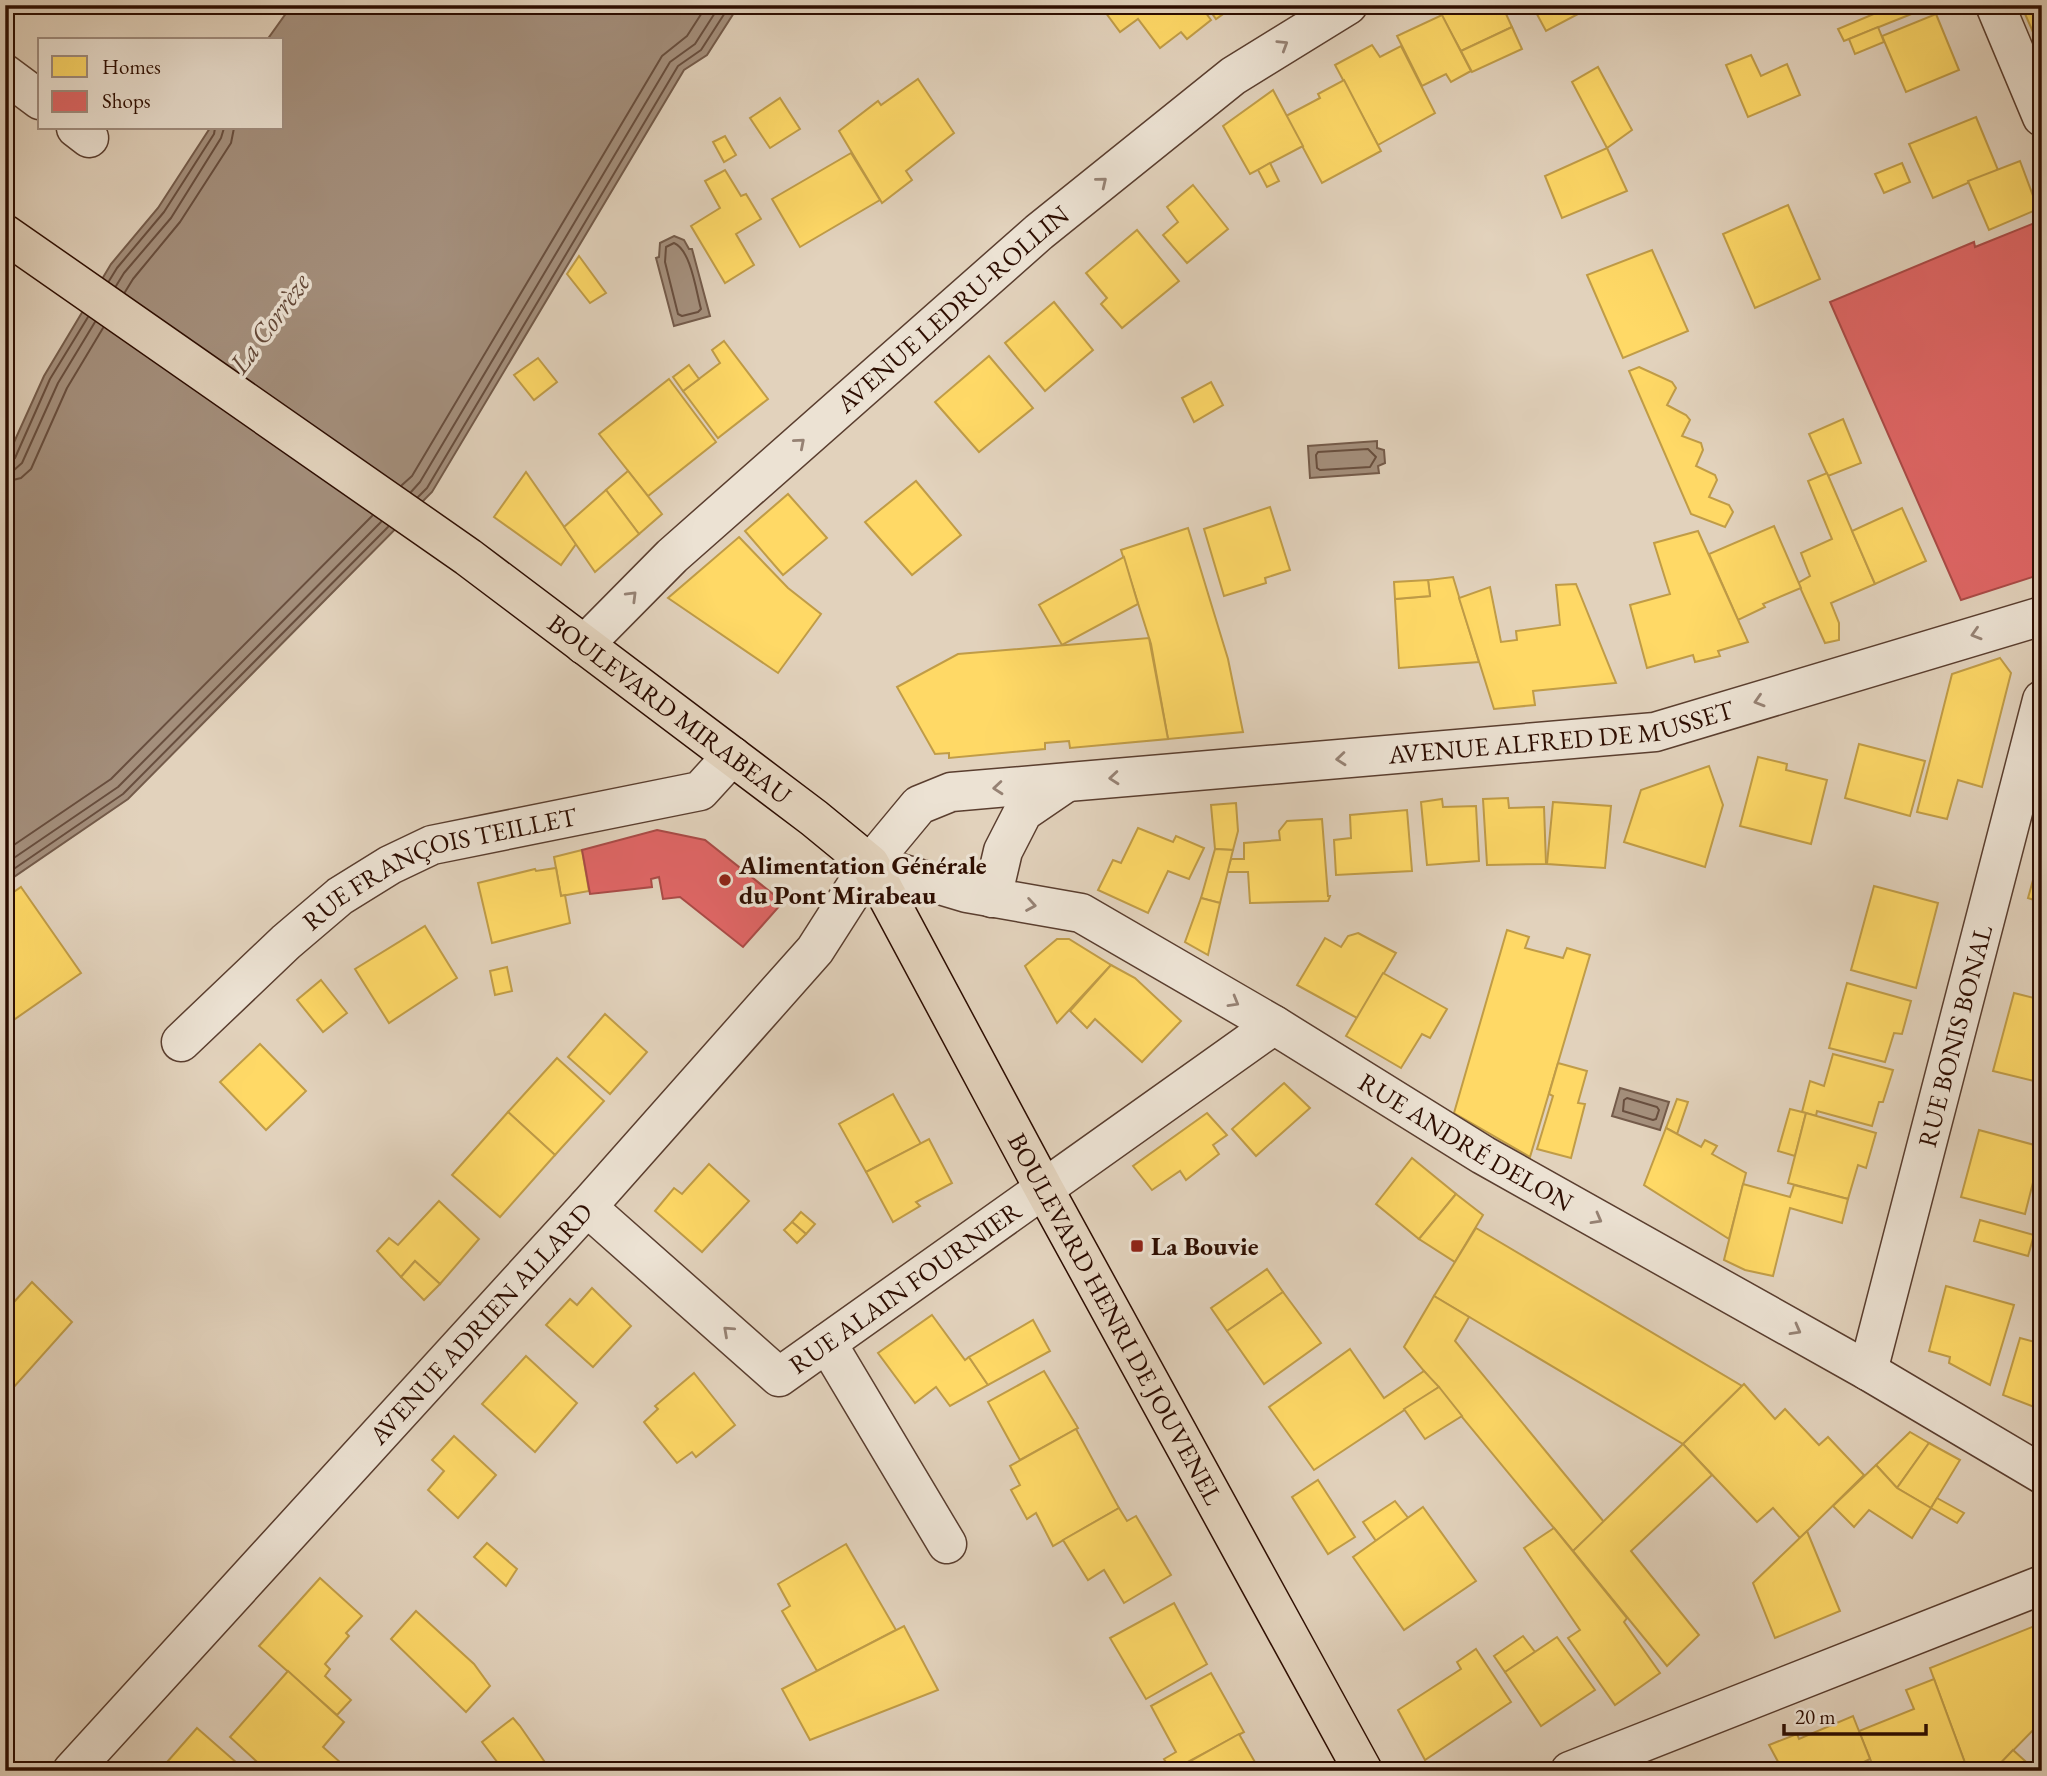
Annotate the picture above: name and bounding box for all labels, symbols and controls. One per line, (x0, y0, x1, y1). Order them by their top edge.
legend (38, 38, 284, 130)
one-way arrow (1276, 40, 1289, 53)
text: Homes (102, 53, 161, 80)
text: Shops (102, 87, 151, 114)
one-way arrow (1094, 177, 1106, 190)
street label: AVENUE LEDRU-ROLLIN (828, 197, 1076, 421)
water label: La Corrèze (220, 265, 318, 381)
one-way arrow (792, 439, 805, 451)
one-way arrow (624, 591, 637, 604)
street label: BOULEVARD MIRABEAU (541, 606, 798, 812)
one-way arrow (1970, 626, 1982, 641)
street label: AVENUE ALFRED DE MUSSET (1386, 692, 1738, 772)
one-way arrow (1753, 693, 1765, 708)
one-way arrow (1335, 751, 1346, 766)
one-way arrow (1108, 770, 1119, 785)
one-way arrow (992, 780, 1003, 795)
street label: RUE FRANÇOIS TEILLET (295, 799, 580, 938)
place label: Alimentation Générale du Pont Mirabeau (738, 848, 987, 912)
marker: Alimentation Générale du Pont Mirabeau (717, 872, 733, 888)
one-way arrow (1025, 897, 1037, 912)
street label: RUE BONIS BONAL (1910, 921, 2000, 1151)
one-way arrow (1226, 994, 1239, 1007)
street label: RUE ANDRÉ DELON (1352, 1065, 1580, 1219)
street label: BOULEVARD HENRI DE JOUVENEL (1000, 1127, 1231, 1510)
street label: RUE ALAIN FOURNIER (782, 1193, 1028, 1382)
street label: AVENUE ADRIEN ALLARD (361, 1195, 600, 1452)
one-way arrow (1590, 1211, 1603, 1224)
place label: La Bouvie (1151, 1229, 1259, 1263)
marker: La Bouvie (1129, 1238, 1145, 1254)
one-way arrow (1788, 1322, 1801, 1335)
one-way arrow (723, 1327, 736, 1340)
scale bar (1784, 1692, 1926, 1736)
text: 20 m (1795, 1703, 1836, 1730)

